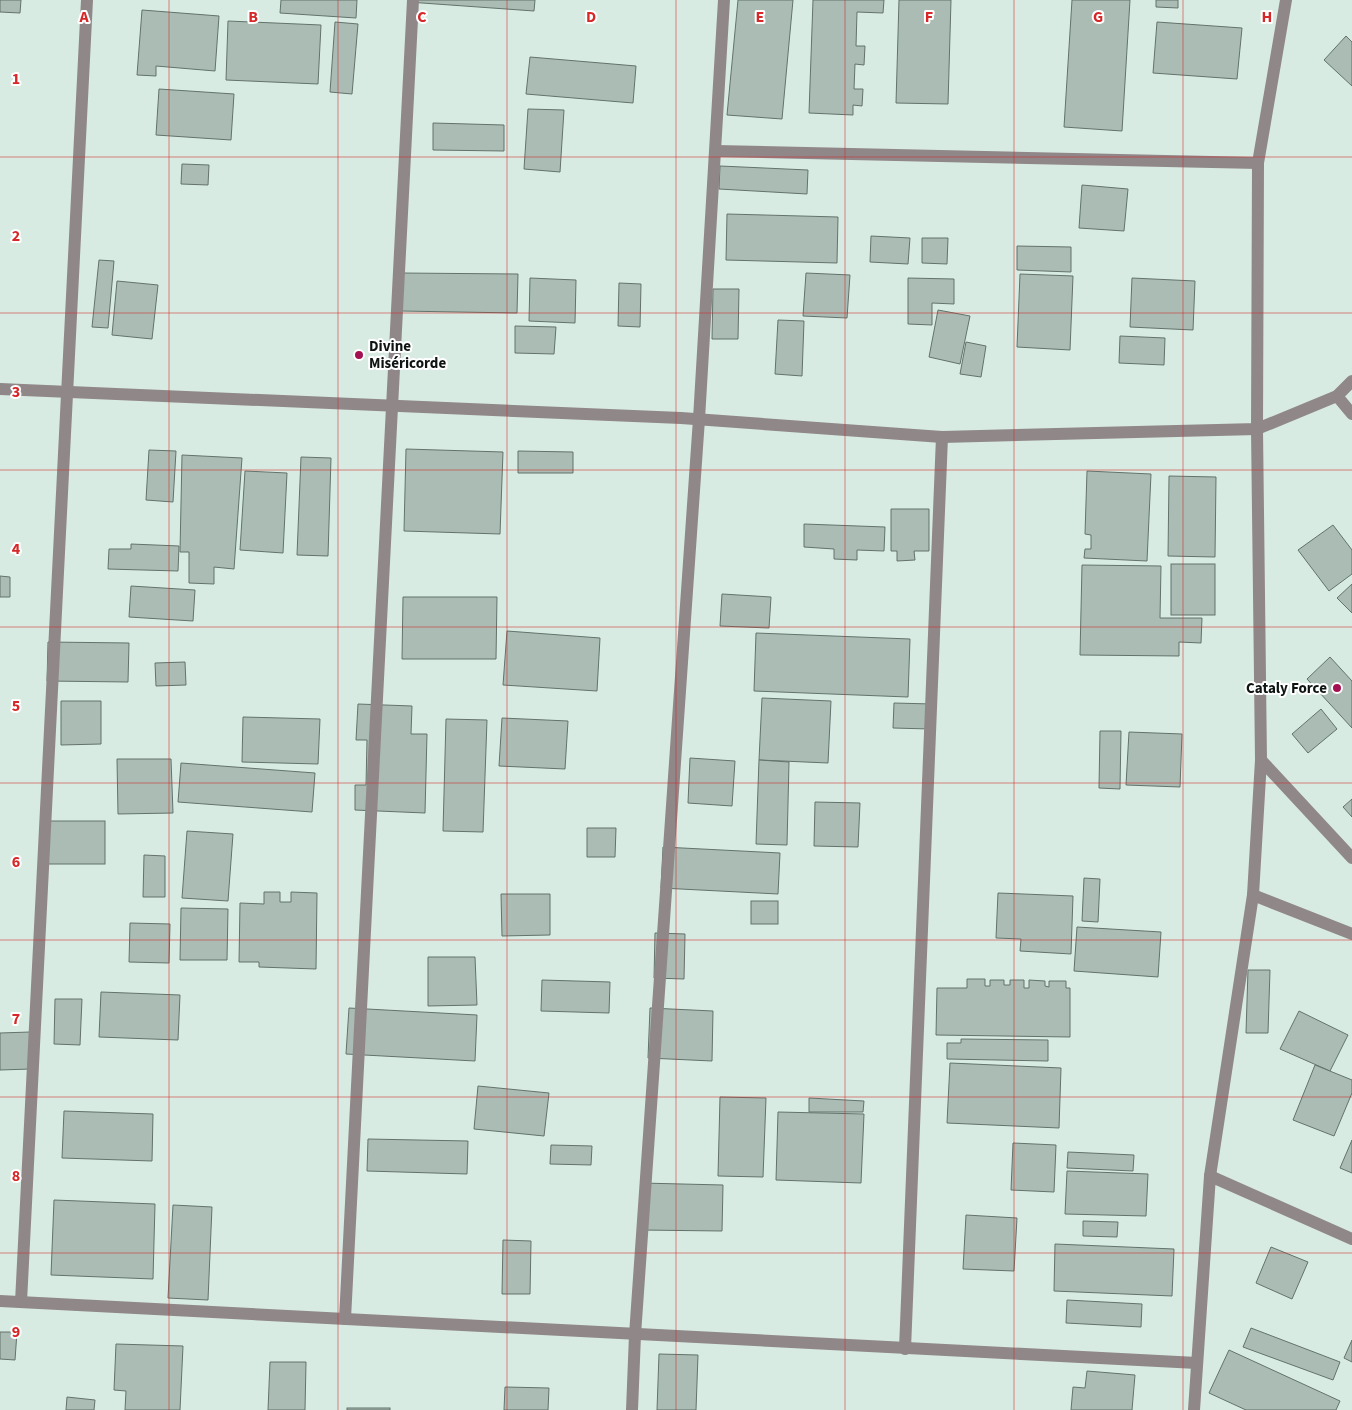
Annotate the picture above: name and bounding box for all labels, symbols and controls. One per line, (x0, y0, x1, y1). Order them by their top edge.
text: A (78, 6, 89, 28)
text: B (248, 6, 258, 28)
text: C (417, 6, 427, 28)
text: D (586, 6, 596, 28)
text: E (756, 6, 764, 28)
text: F (925, 6, 933, 28)
text: G (1093, 6, 1103, 28)
text: H (1262, 6, 1272, 28)
text: 1 (12, 68, 20, 90)
text: 2 (12, 225, 20, 247)
place label: Divine Miséricorde (369, 336, 446, 374)
marker: Divine Miséricorde (353, 349, 365, 361)
text: 3 (12, 381, 20, 403)
text: 4 (12, 538, 21, 560)
place label: Cataly Force (1246, 678, 1327, 699)
marker: Cataly Force (1331, 682, 1343, 694)
text: 5 (12, 695, 20, 717)
text: 6 (12, 851, 20, 873)
text: 7 (12, 1008, 20, 1030)
text: 8 (12, 1165, 20, 1187)
text: 9 (12, 1321, 20, 1343)

